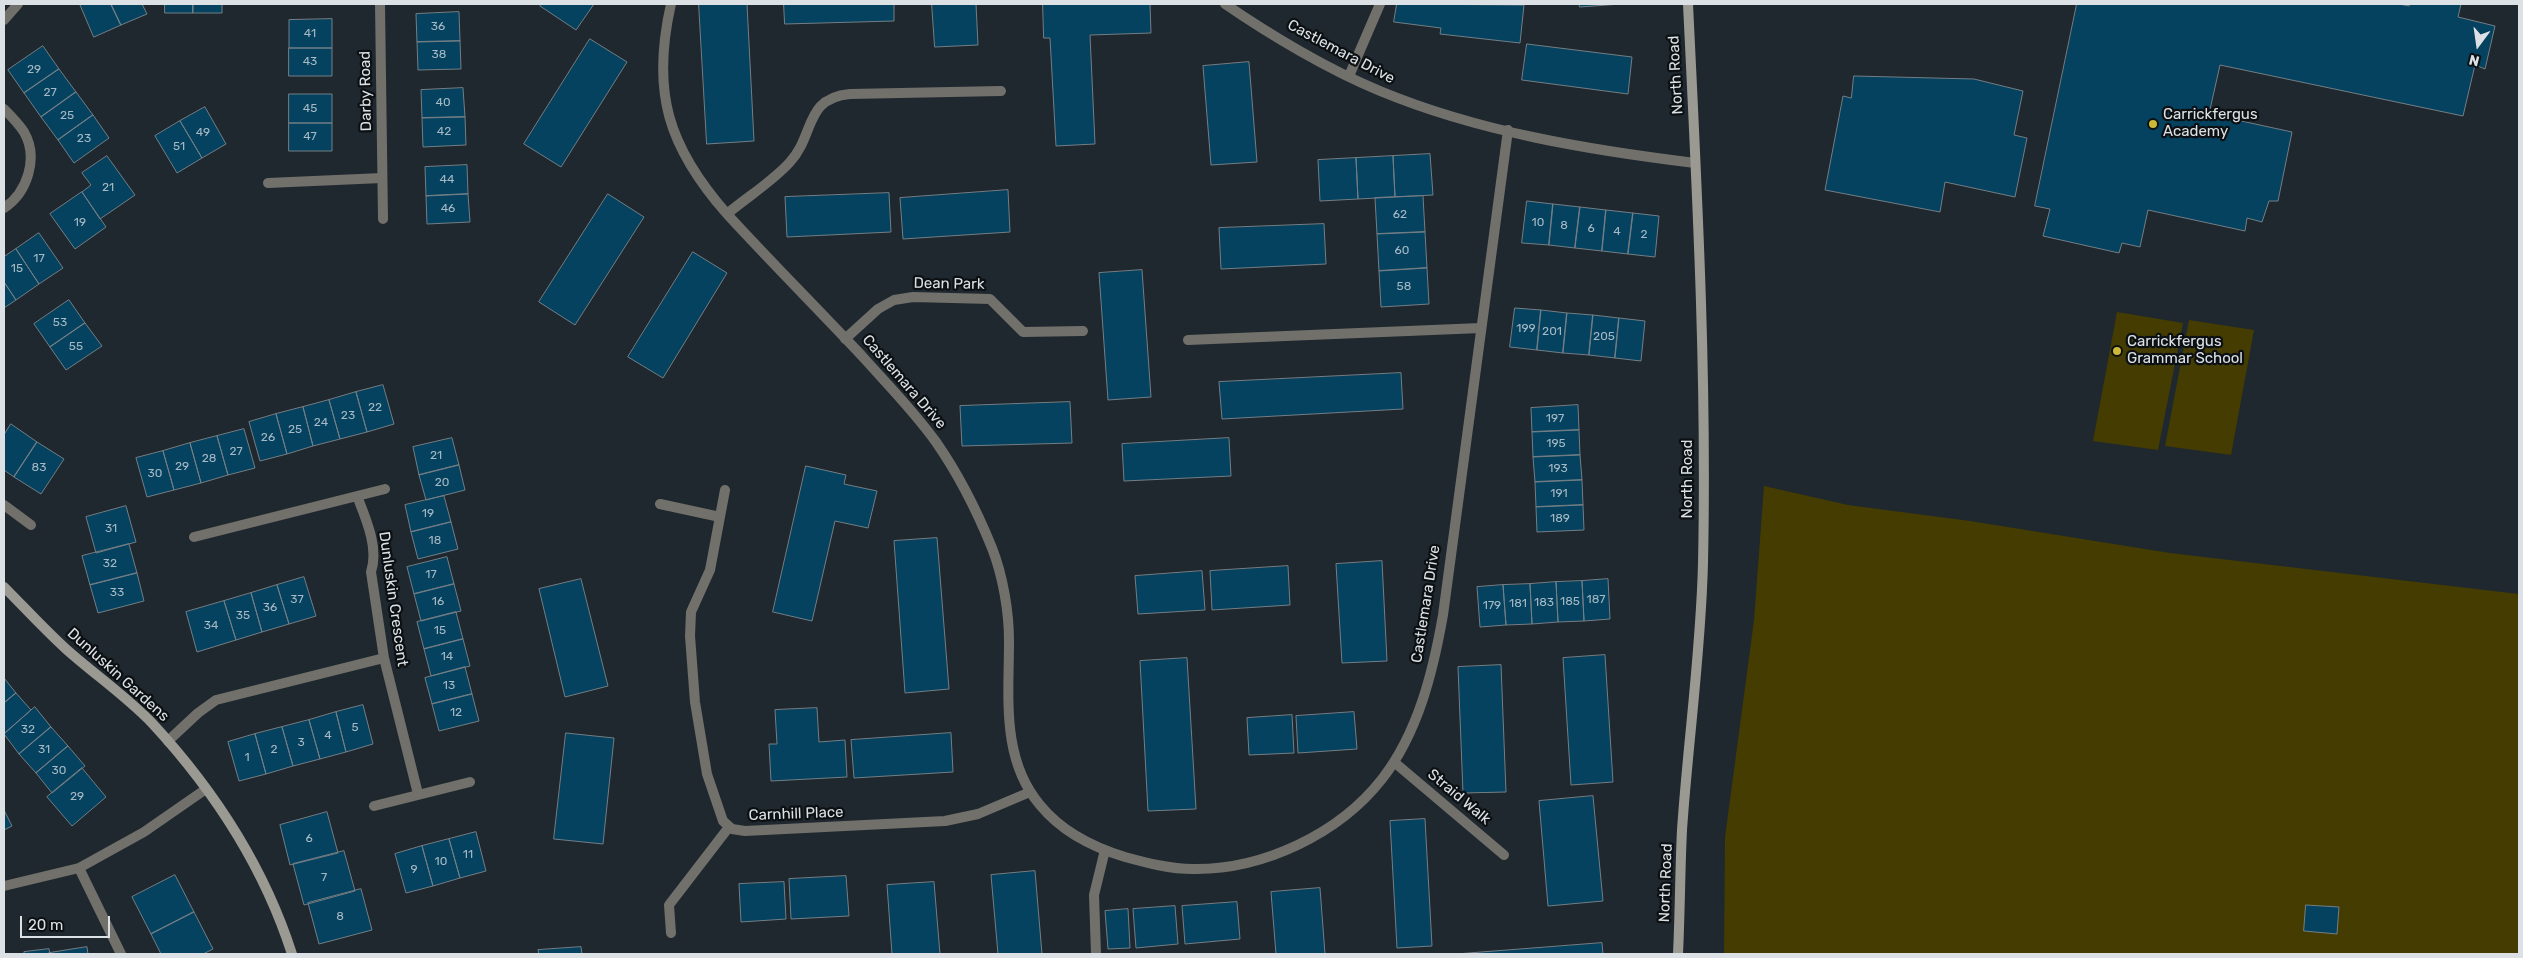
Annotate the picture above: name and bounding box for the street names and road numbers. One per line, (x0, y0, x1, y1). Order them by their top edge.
street label: Castlemara Drive (1284, 16, 1398, 88)
street label: North Road (1665, 35, 1687, 115)
street label: Darby Road (356, 51, 376, 131)
street label: Dean Park (913, 274, 985, 294)
street label: Castlemara Drive (858, 331, 950, 433)
street label: North Road (1679, 440, 1697, 518)
street label: Dunluskin Crescent (375, 530, 411, 668)
street label: Castlemara Drive (1408, 544, 1444, 664)
street label: Dunluskin Gardens (63, 624, 173, 726)
street label: Straid Walk (1424, 765, 1494, 829)
street label: Carnhill Place (748, 803, 844, 825)
street label: North Road (1656, 843, 1676, 923)

